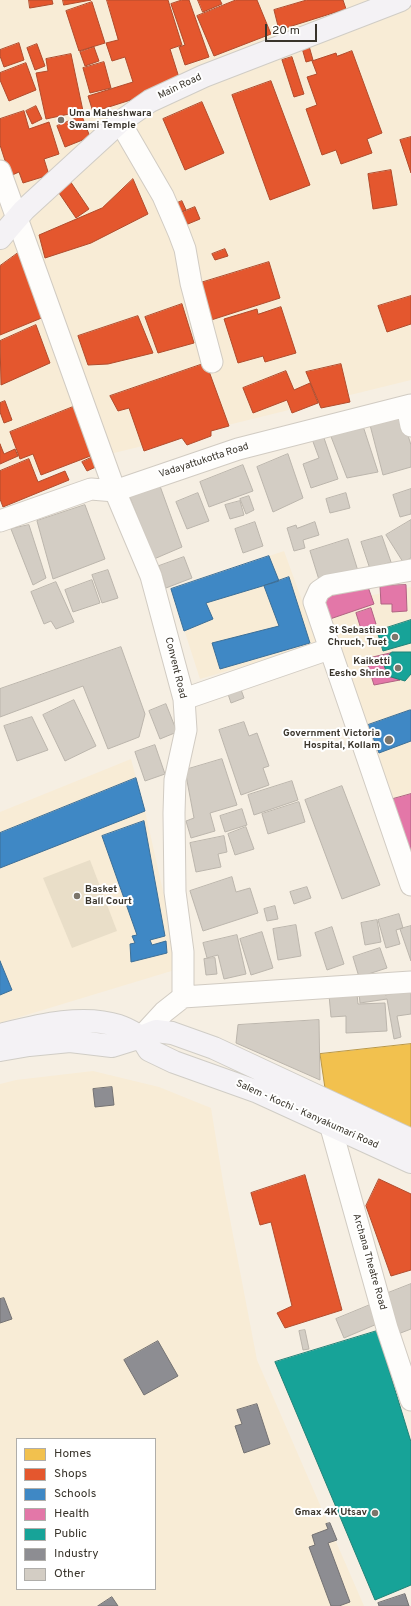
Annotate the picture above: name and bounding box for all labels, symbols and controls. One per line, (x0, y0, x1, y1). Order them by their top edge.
scale bar (267, 16, 319, 42)
text: 20 m (272, 23, 300, 39)
street label: Main Road (156, 72, 204, 102)
place label: Uma Maheshwara Swami Temple (69, 108, 152, 132)
marker: Uma Maheshwara Swami Temple (56, 115, 66, 125)
street label: Vadayattukotta Road (158, 441, 250, 481)
place label: St Sebastian Chruch, Tuet (328, 625, 387, 648)
marker: St Sebastian Chruch, Tuet (390, 632, 400, 642)
street label: Convent Road (162, 636, 188, 700)
place label: Kaiketti Eesho Shrine (329, 656, 390, 680)
marker: Kaiketti Eesho Shrine (393, 663, 403, 673)
place label: Government Victoria Hospital, Kollam (283, 728, 380, 752)
marker: Government Victoria Hospital, Kollam (383, 734, 395, 746)
place label: Basket Ball Court (85, 884, 132, 908)
marker: Basket Ball Court (72, 891, 82, 901)
street label: Salem - Kochi - Kanyakumari Road (234, 1078, 380, 1152)
street label: Archana Theatre Road (349, 1212, 389, 1312)
legend (16, 1438, 156, 1590)
text: Homes (54, 1446, 91, 1462)
text: Shops (54, 1466, 87, 1482)
text: Schools (54, 1486, 96, 1502)
text: Health (54, 1506, 89, 1522)
place label: Gmax 4K Utsav (295, 1507, 367, 1519)
marker: Gmax 4K Utsav (370, 1508, 380, 1518)
text: Public (54, 1526, 87, 1542)
text: Industry (54, 1546, 99, 1562)
text: Other (54, 1566, 85, 1582)

